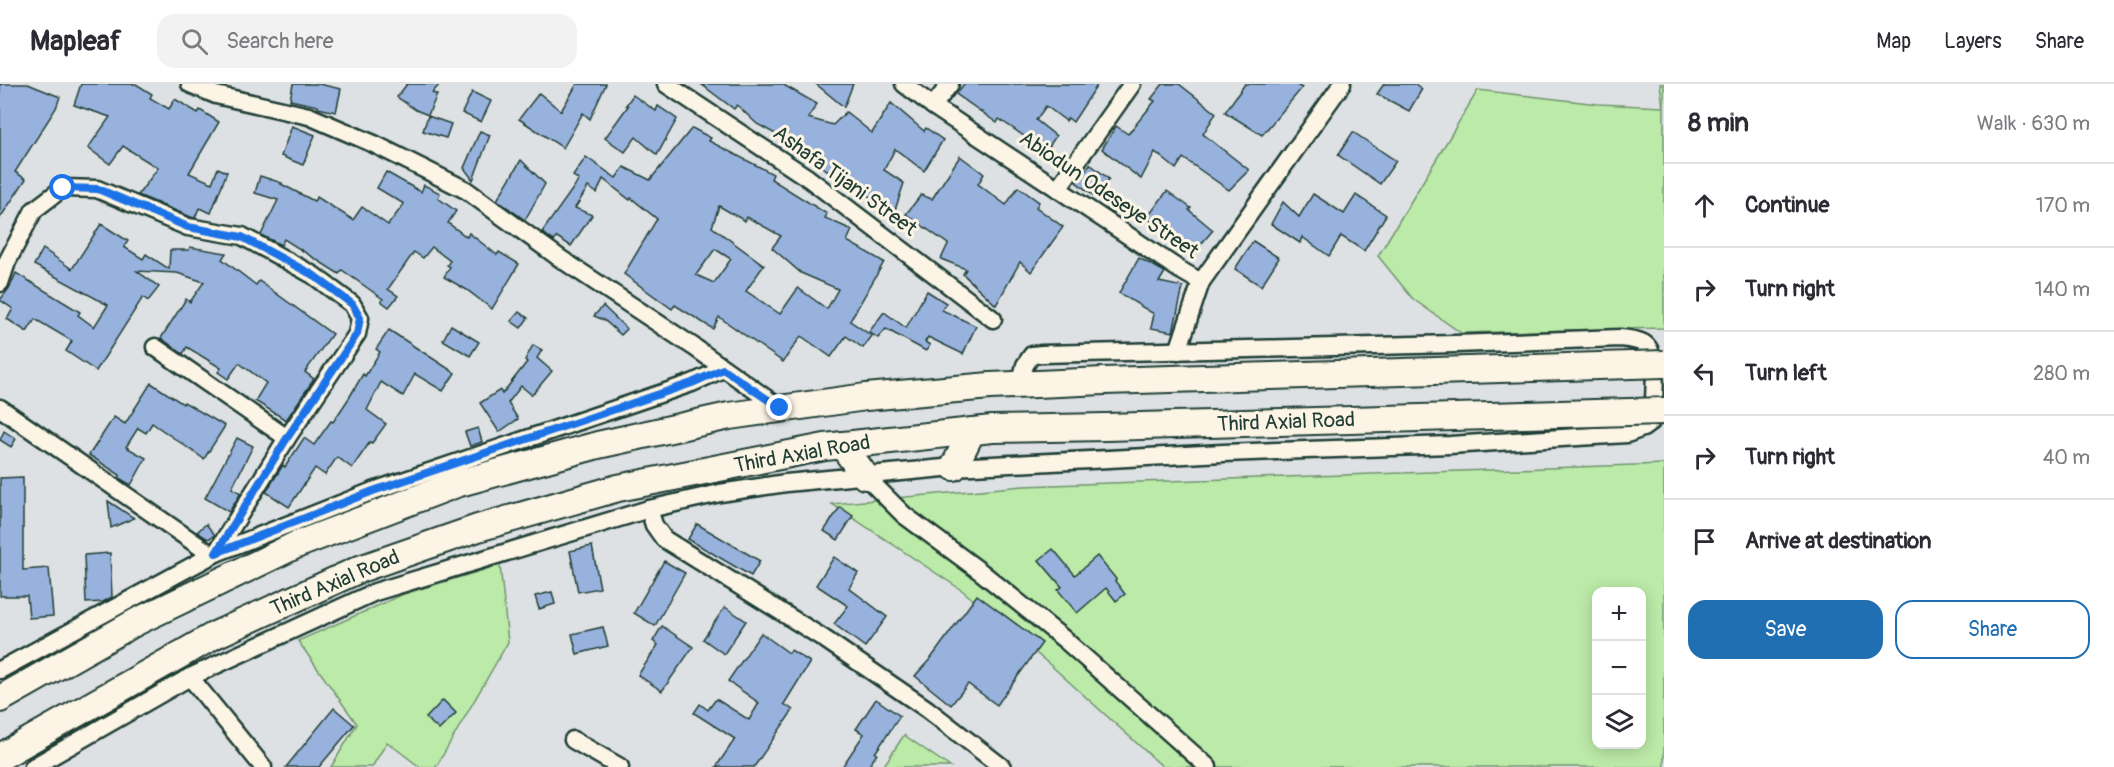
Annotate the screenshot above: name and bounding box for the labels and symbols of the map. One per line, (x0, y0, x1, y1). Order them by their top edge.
street label: Ashafa Tijani Street (768, 120, 923, 243)
street label: Abiodun Odeseye Street (1014, 125, 1204, 265)
route start (49, 174, 75, 200)
route end (766, 394, 792, 420)
street label: Third Axial Road (1217, 406, 1355, 438)
street label: Third Axial Road (732, 429, 872, 479)
street label: Third Axial Road (266, 544, 404, 622)

